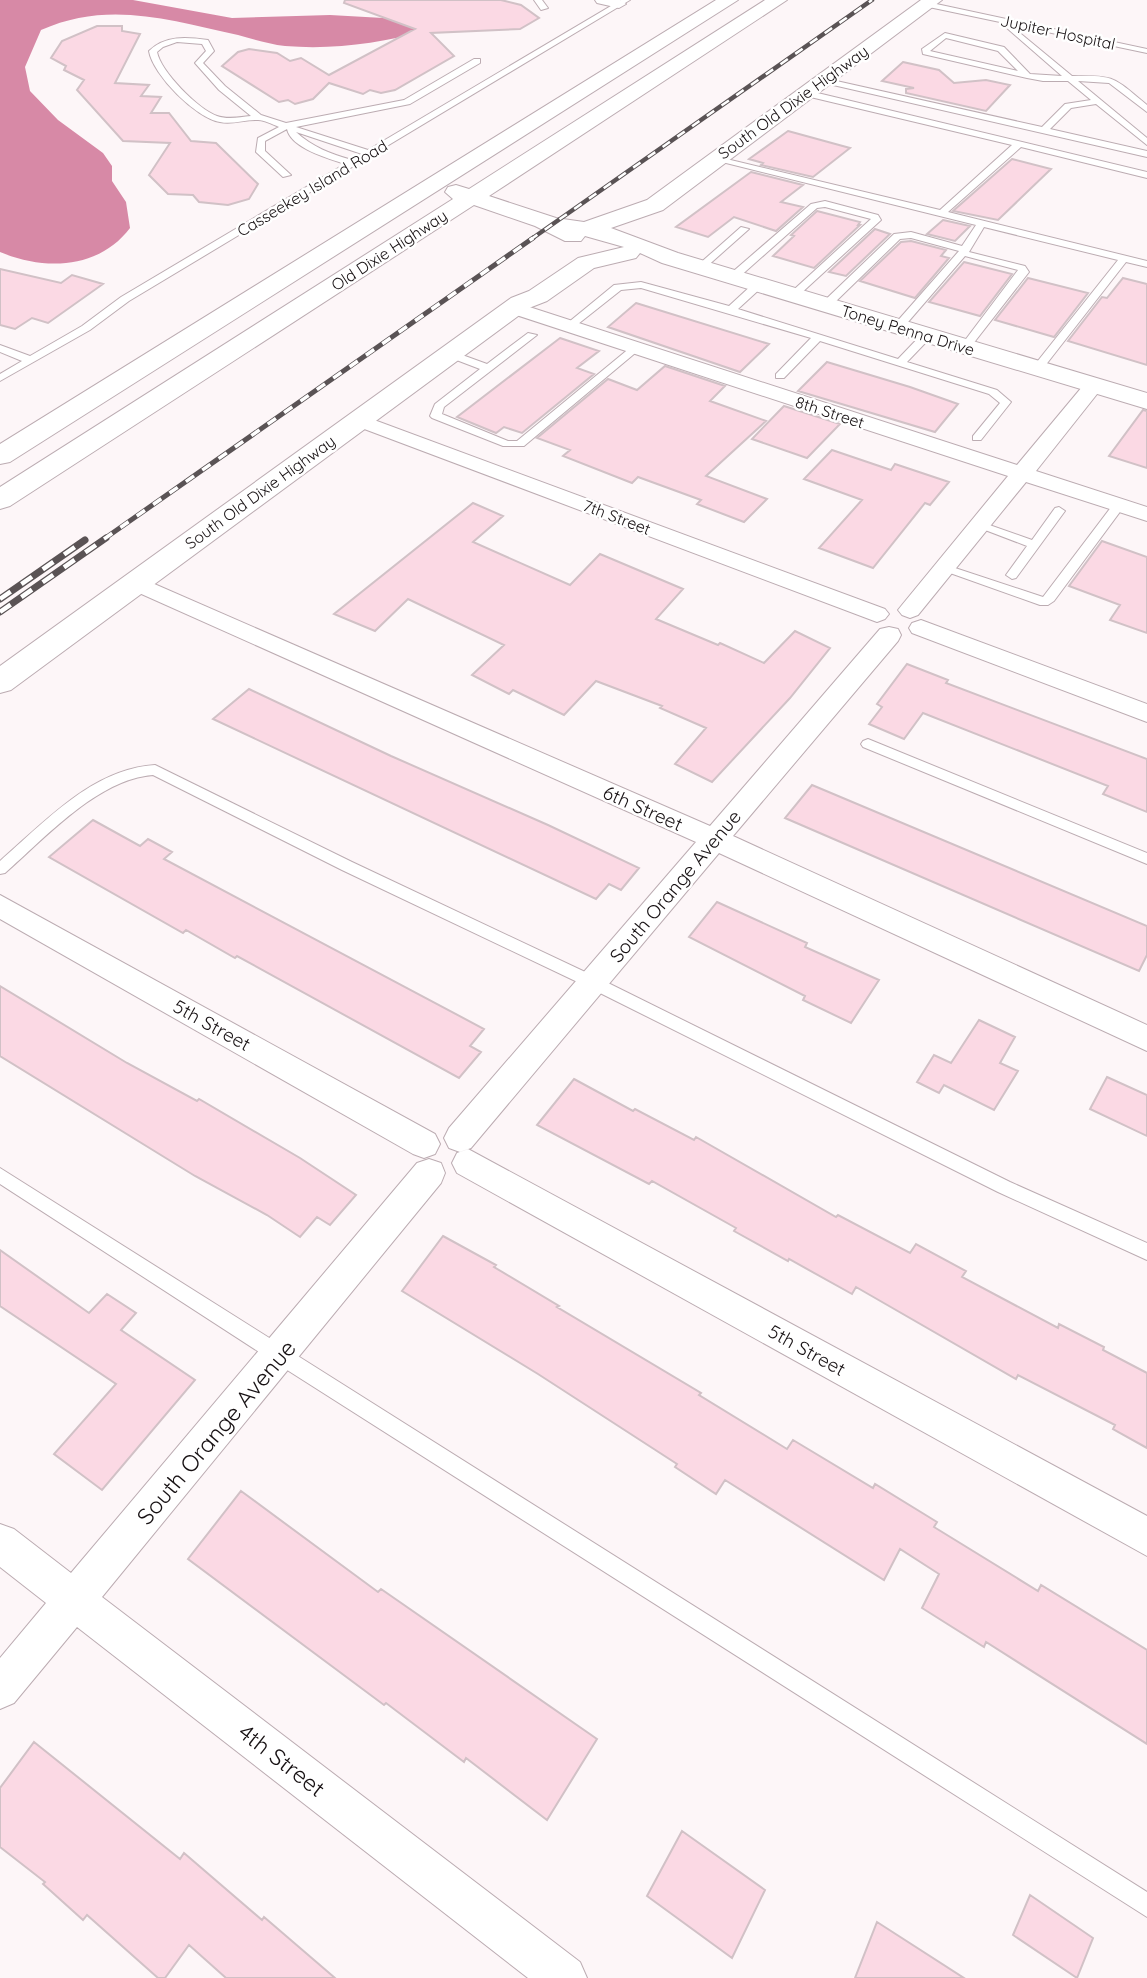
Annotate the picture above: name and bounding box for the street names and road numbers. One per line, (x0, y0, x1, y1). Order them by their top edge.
street label: Jupiter Hospital (999, 10, 1117, 54)
street label: South Old Dixie Highway (714, 41, 872, 163)
street label: Casseekey Island Road (233, 135, 391, 241)
street label: Old Dixie Highway (327, 205, 451, 295)
street label: Toney Penna Drive (839, 300, 977, 360)
street label: 8th Street (793, 391, 867, 433)
street label: South Old Dixie Highway (181, 431, 339, 553)
street label: 7th Street (580, 495, 654, 539)
street label: 6th Street (599, 780, 687, 836)
street label: South Orange Avenue (604, 805, 746, 967)
street label: 5th Street (169, 994, 255, 1056)
street label: 5th Street (764, 1319, 850, 1381)
street label: South Orange Avenue (130, 1334, 302, 1530)
street label: 4th Street (233, 1717, 331, 1803)

